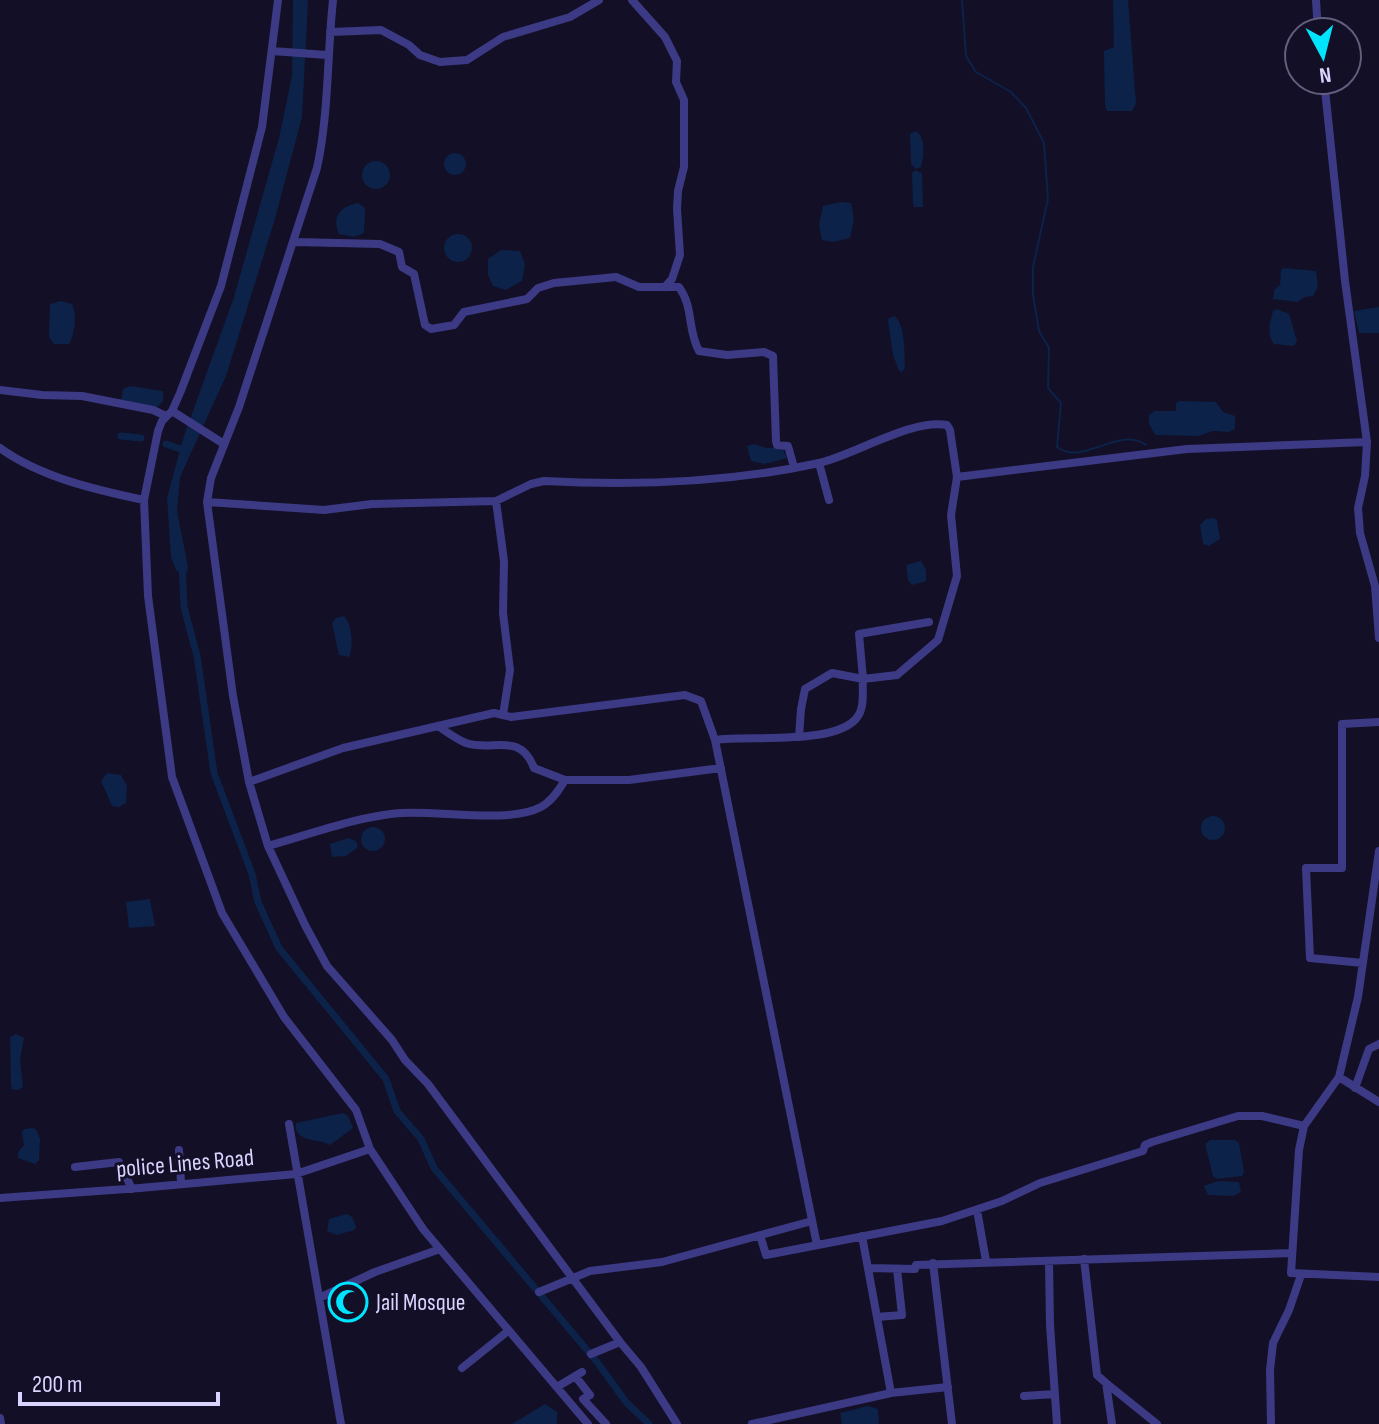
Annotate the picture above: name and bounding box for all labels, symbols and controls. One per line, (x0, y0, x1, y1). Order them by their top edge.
north arrow (1283, 16, 1363, 96)
text: N (1318, 60, 1333, 88)
street label: police Lines Road (115, 1143, 255, 1184)
mosque icon: Jail Mosque (327, 1281, 369, 1323)
place label: Jail Mosque (375, 1288, 465, 1317)
scale bar (20, 1356, 218, 1406)
text: 200 m (32, 1370, 83, 1399)

